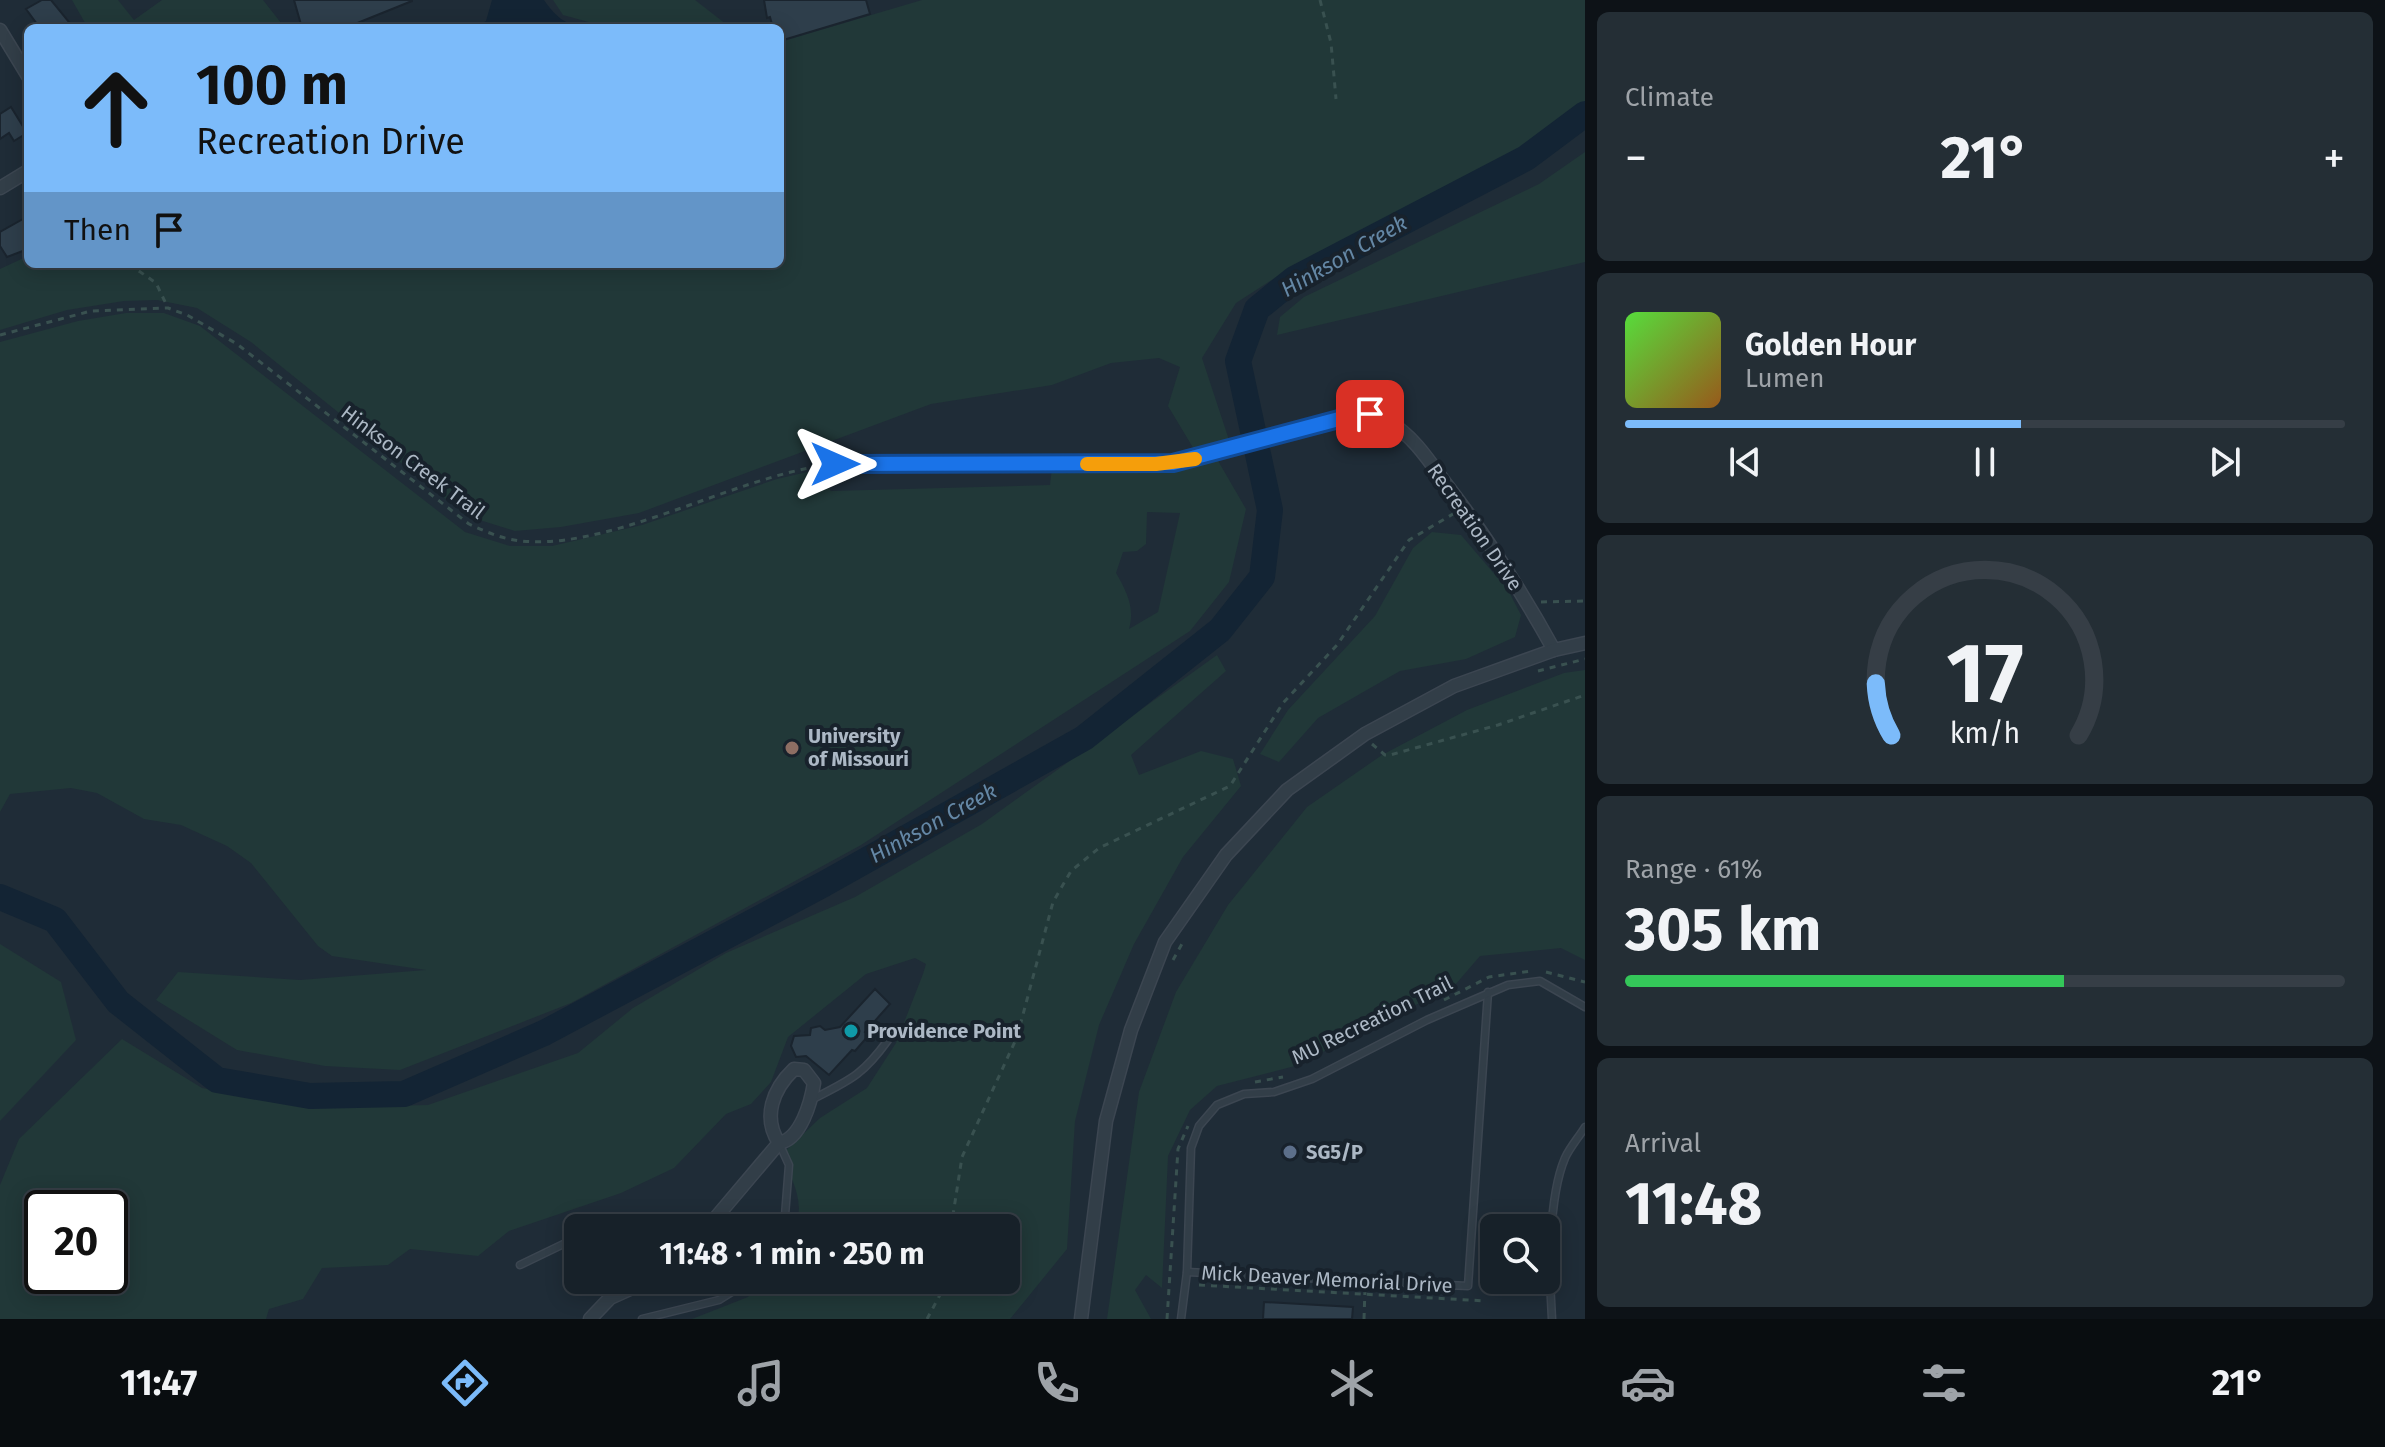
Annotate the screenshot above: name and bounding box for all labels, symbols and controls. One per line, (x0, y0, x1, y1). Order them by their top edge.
text: 100 m (196, 52, 348, 119)
icon: ahead (64, 56, 168, 160)
text: Climate (1625, 82, 1714, 113)
text: Recreation Drive (196, 120, 465, 164)
text: 21° (1941, 122, 2029, 194)
text: − (1625, 132, 1647, 185)
text: + (2323, 132, 2345, 185)
icon: arrive (147, 208, 191, 252)
water label: Hinkson Creek (1276, 209, 1412, 303)
text: Then (64, 212, 131, 248)
text: Golden Hour (1745, 327, 1916, 363)
text: Lumen (1745, 363, 1824, 394)
pin (1336, 380, 1404, 448)
icon: arrive (1348, 392, 1392, 436)
street label: Hinkson Creek Trail (336, 400, 490, 524)
position arrow (793, 422, 877, 506)
icon: previous (1723, 440, 1767, 484)
icon: pause (1963, 440, 2007, 484)
icon: next (2203, 440, 2247, 484)
street label: Recreation Drive (1422, 459, 1528, 595)
text: 17 (1946, 623, 2024, 723)
text: km/h (1950, 716, 2020, 751)
place label: University of Missouri (808, 724, 909, 771)
marker: University of Missouri (783, 739, 801, 757)
water label: Hinkson Creek (865, 777, 1001, 869)
text: Range · 61% (1625, 854, 1762, 885)
text: 305 km (1625, 894, 1822, 966)
street label: MU Recreation Trail (1288, 971, 1456, 1069)
place label: Providence Point (867, 1019, 1021, 1043)
marker: Providence Point (842, 1022, 860, 1040)
text: Arrival (1625, 1128, 1701, 1159)
place label: SG5/P (1306, 1140, 1363, 1164)
marker: SG5/P (1281, 1143, 1299, 1161)
text: 11:48 (1625, 1168, 1762, 1240)
speed limit sign: 20 (24, 1190, 128, 1294)
map controls (1480, 1214, 1560, 1294)
button: search (1480, 1214, 1560, 1294)
text: 11:48 · 1 min · 250 m (659, 1236, 925, 1272)
street label: Mick Deaver Memorial Drive (1201, 1260, 1453, 1298)
icon: directions (437, 1355, 493, 1411)
icon: music (733, 1355, 789, 1411)
icon: phone (1029, 1355, 1085, 1411)
icon: climate (1324, 1355, 1380, 1411)
icon: car (1620, 1355, 1676, 1411)
icon: filters (1916, 1355, 1972, 1411)
text: 11:47 (120, 1361, 197, 1405)
text: 21° (2212, 1361, 2265, 1405)

